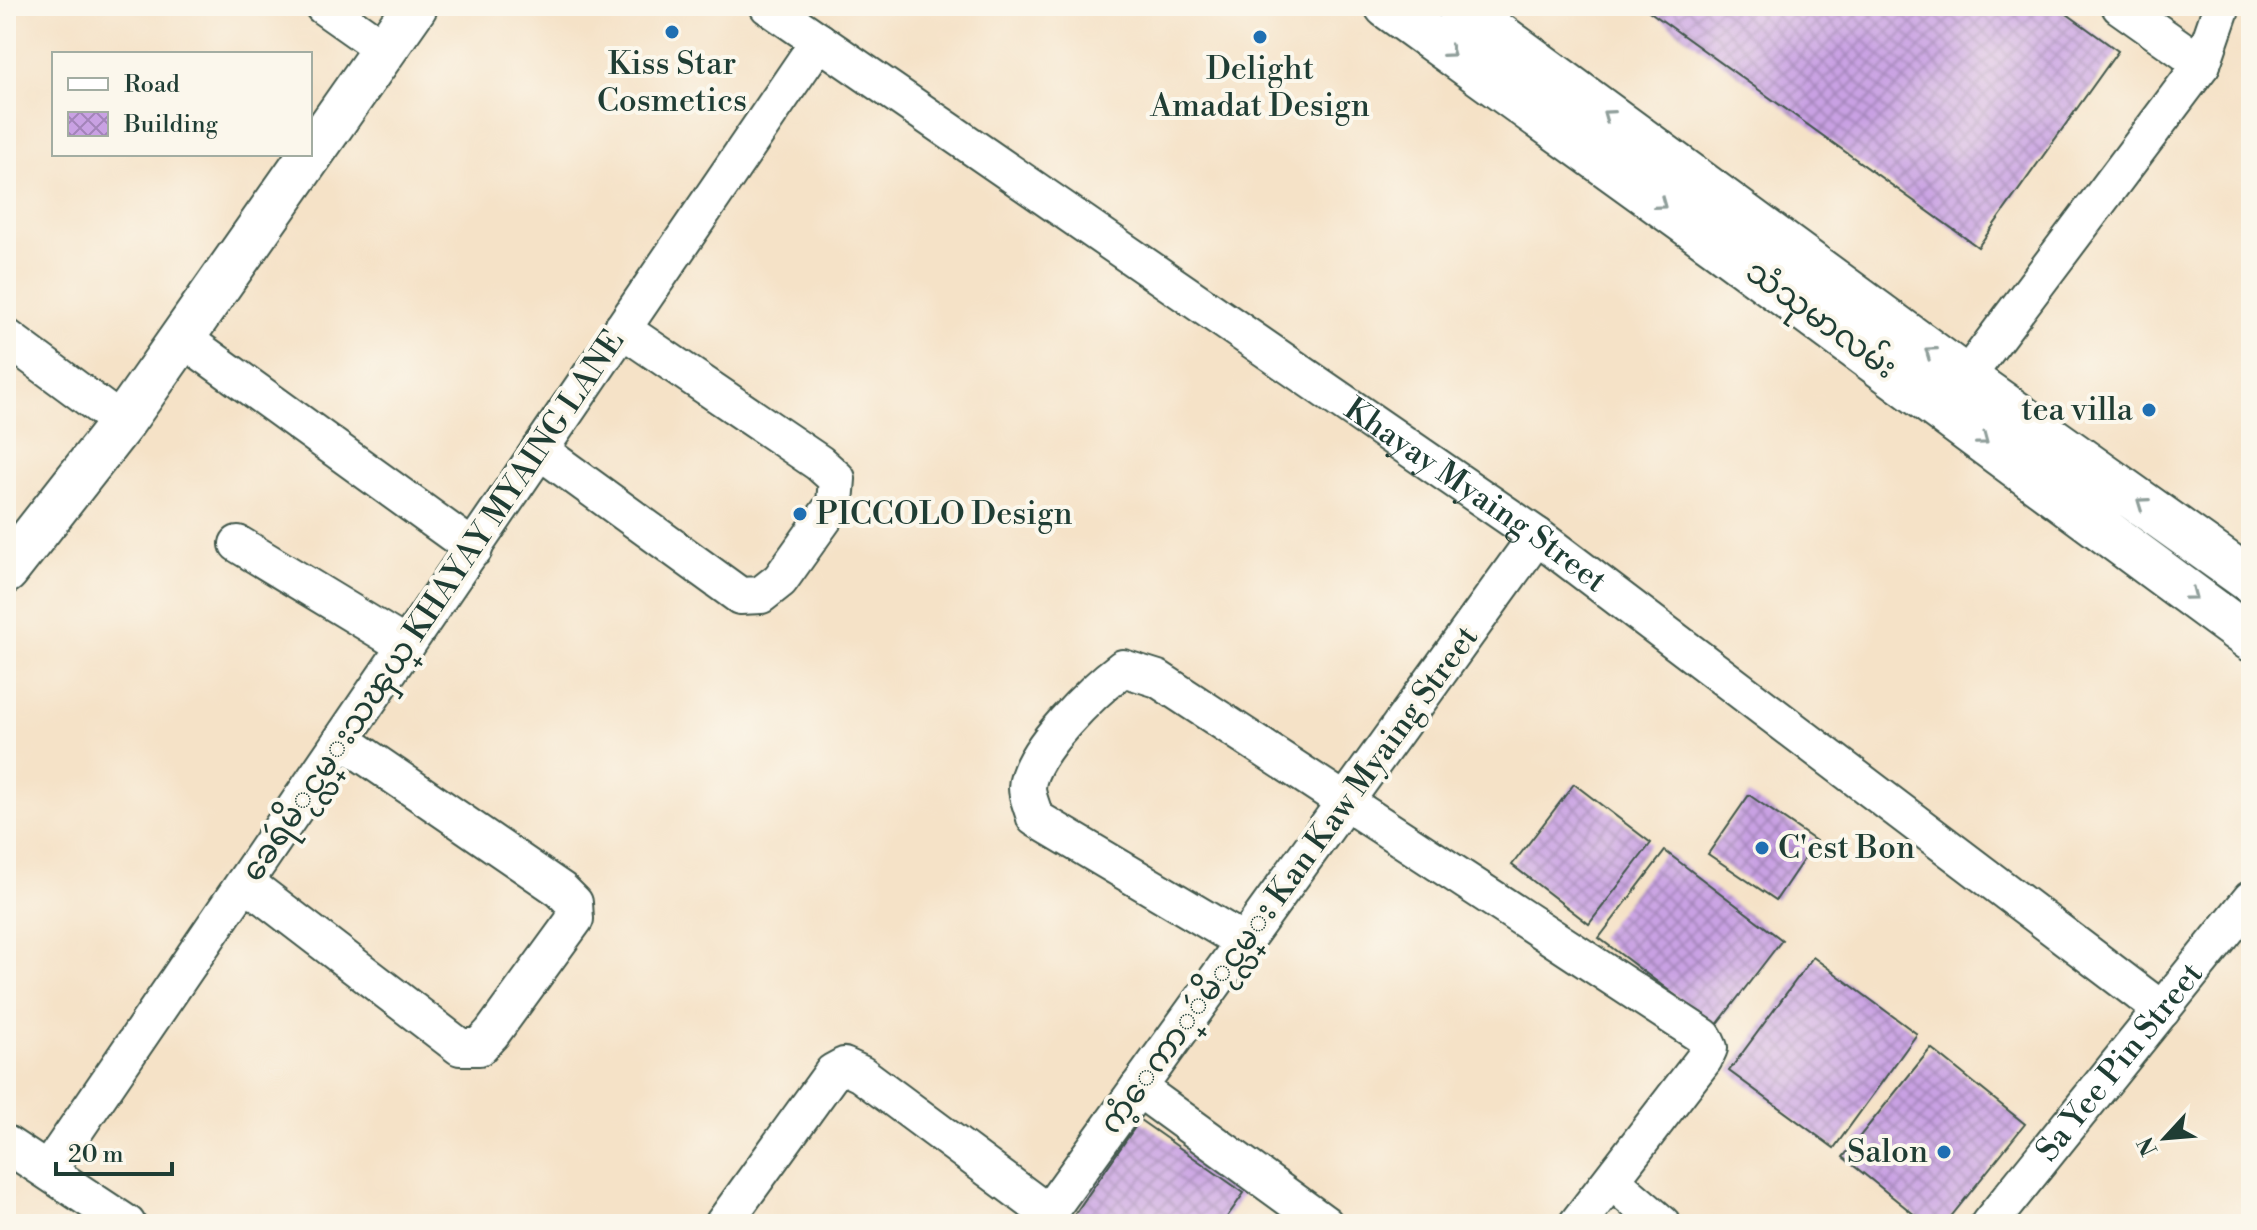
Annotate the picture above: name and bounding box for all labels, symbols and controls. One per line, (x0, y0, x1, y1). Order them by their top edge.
marker: Kiss Star Cosmetics (663, 23, 681, 41)
marker: Delight Amadat Design (1251, 28, 1269, 46)
one-way arrow (1441, 42, 1456, 56)
place label: Kiss Star Cosmetics (597, 44, 747, 121)
place label: Delight Amadat Design (1149, 49, 1370, 126)
legend (52, 52, 312, 156)
text: Road (124, 70, 180, 100)
text: Building (123, 110, 218, 140)
one-way arrow (1602, 111, 1617, 125)
one-way arrow (1652, 194, 1666, 208)
street label: သံသုမာလမ်း (1735, 249, 1907, 392)
street label: ခေရဴမိႂင္လမ္းသၾယ္ KHAYAY MYAING LANE (229, 320, 637, 892)
one-way arrow (1925, 347, 1939, 362)
street label: Khayay Myaing Street (1336, 389, 1614, 601)
place label: tea villa (2021, 390, 2134, 430)
marker: tea villa (2140, 401, 2158, 419)
one-way arrow (1975, 431, 1989, 445)
place label: PICCOLO Design (816, 494, 1073, 534)
one-way arrow (2136, 498, 2150, 513)
marker: PICCOLO Design (791, 505, 809, 523)
one-way arrow (2183, 586, 2198, 600)
street label: ကံ့ေကာ္ဴမိႂင္လမ္း Kan Kaw Myaing Street (1088, 616, 1491, 1145)
place label: C'est Bon (1778, 828, 1915, 868)
marker: C'est Bon (1753, 839, 1771, 857)
street label: Sa Yee Pin Street (2027, 955, 2212, 1170)
north arrow (2125, 1098, 2205, 1178)
scale bar (56, 1126, 172, 1176)
place label: Salon (1847, 1132, 1928, 1172)
text: N (2132, 1132, 2164, 1160)
text: 20 m (68, 1140, 124, 1170)
marker: Salon (1935, 1143, 1953, 1161)

